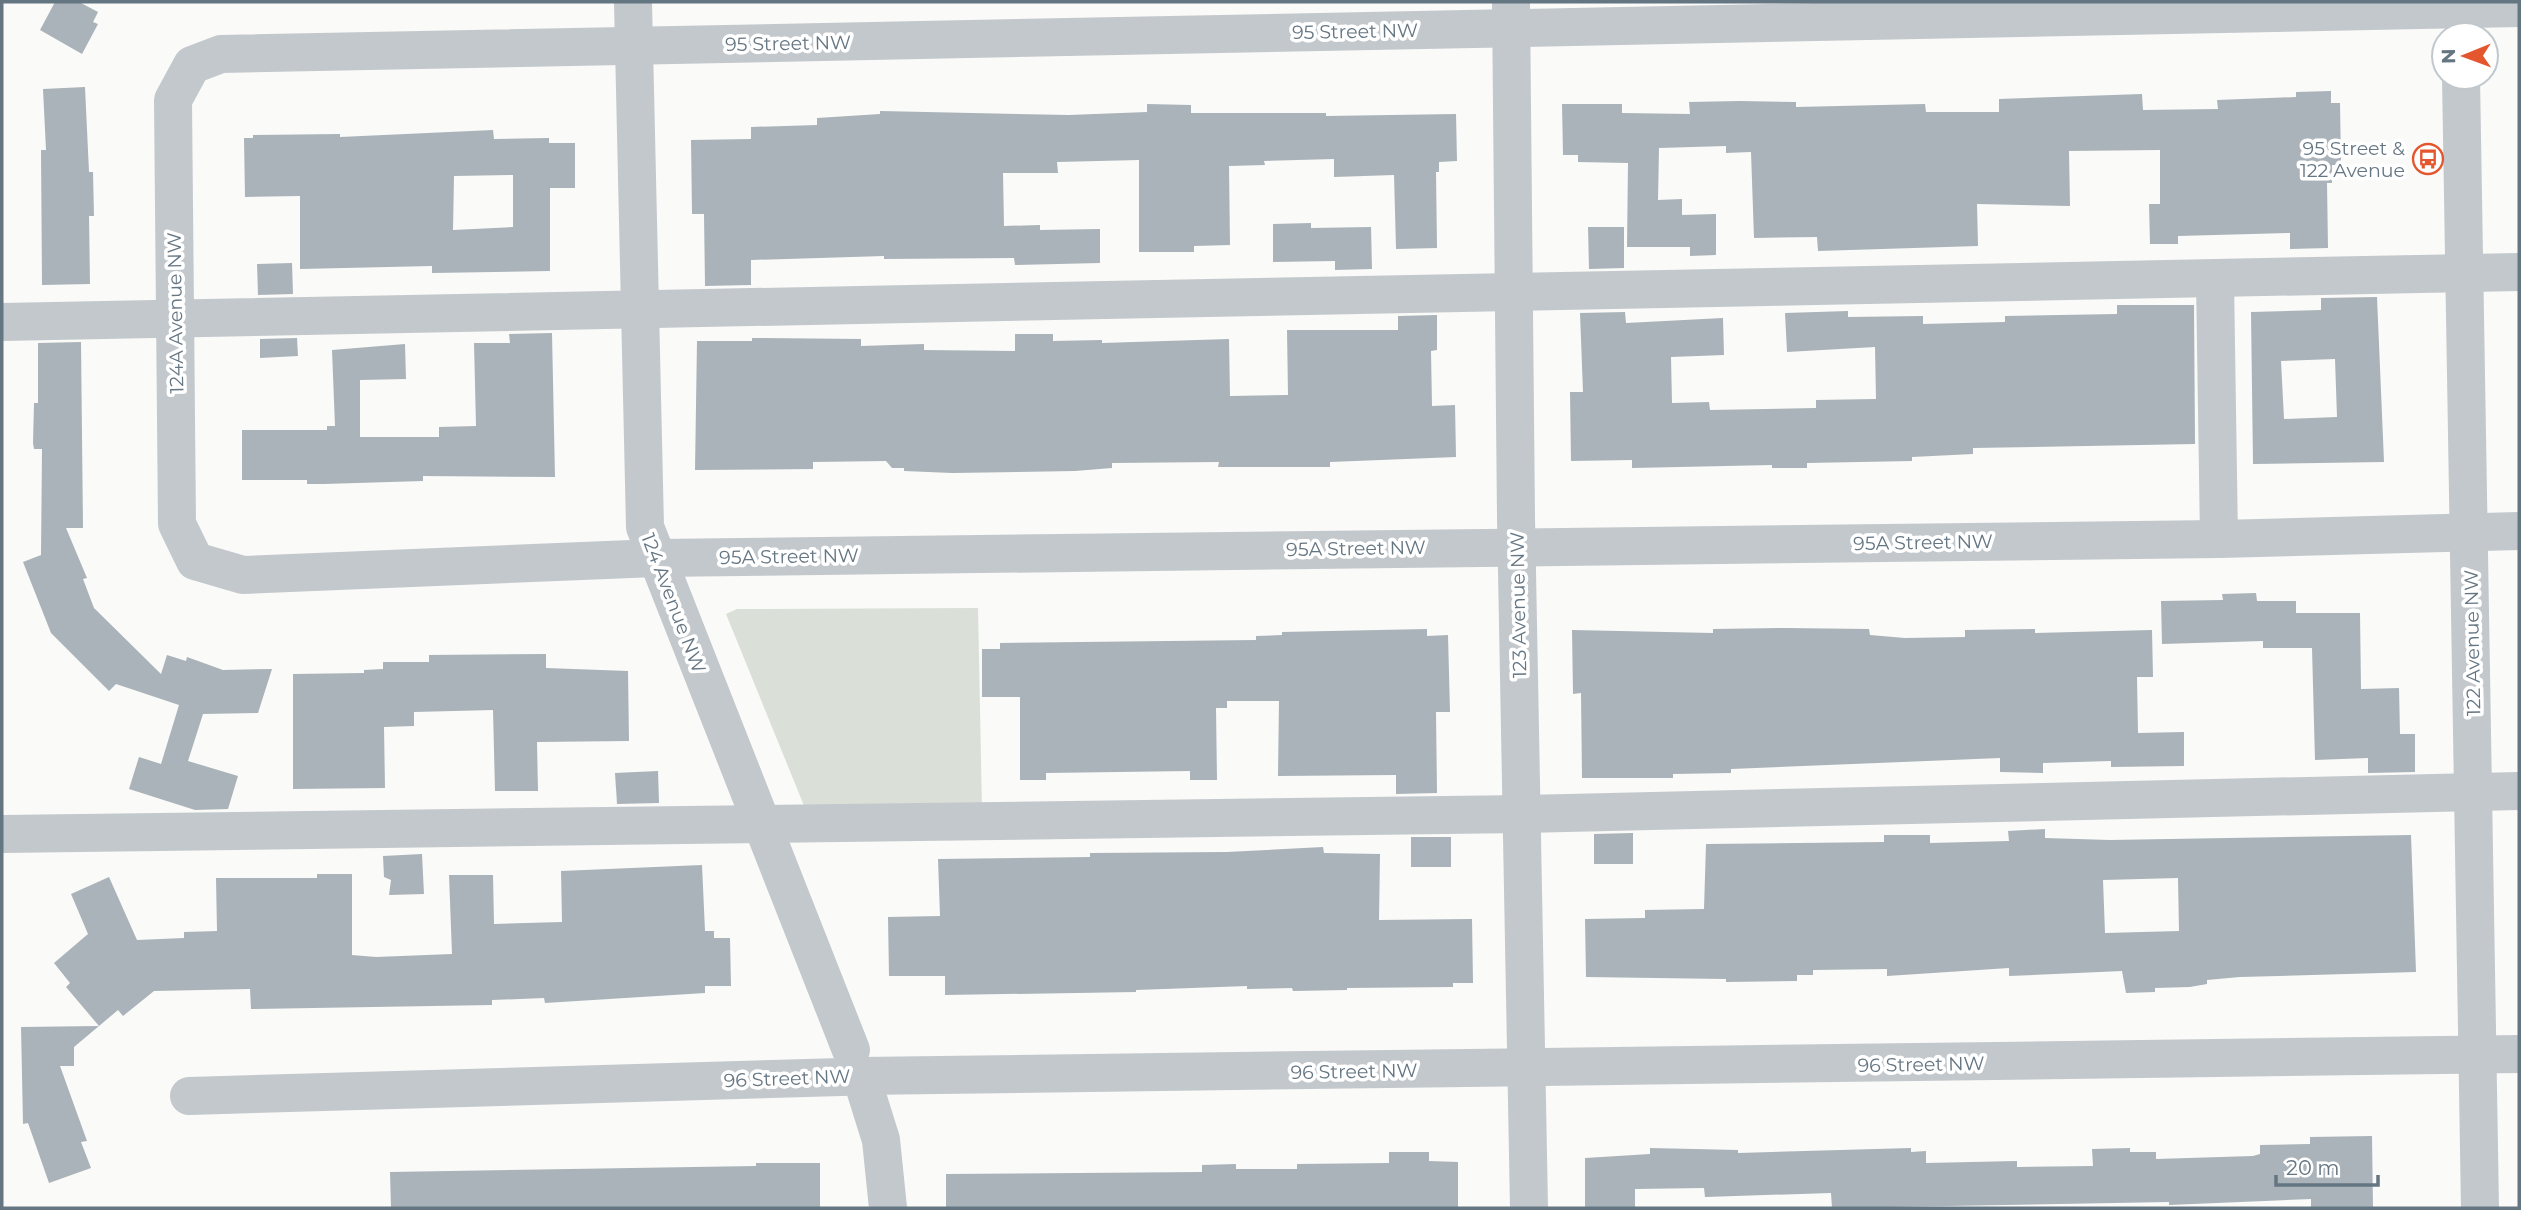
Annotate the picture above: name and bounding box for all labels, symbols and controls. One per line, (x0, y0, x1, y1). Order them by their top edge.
street label: 95 Street NW (1292, 19, 1418, 44)
north arrow (2430, 21, 2500, 91)
street label: 95 Street NW (725, 31, 851, 56)
text: N (2437, 48, 2460, 64)
place label: 95 Street & 122 Avenue (2300, 137, 2405, 182)
bus stop icon: 95 Street & 122 Avenue (2411, 142, 2445, 176)
street label: 124A Avenue NW (163, 232, 188, 394)
street label: 124 Avenue NW (636, 530, 711, 676)
street label: 95A Street NW (1853, 530, 1993, 555)
street label: 123 Avenue NW (1506, 532, 1531, 678)
street label: 95A Street NW (1286, 536, 1426, 561)
street label: 95A Street NW (719, 544, 859, 569)
street label: 122 Avenue NW (2460, 570, 2485, 716)
street label: 96 Street NW (1857, 1052, 1985, 1077)
street label: 96 Street NW (1290, 1059, 1418, 1084)
street label: 96 Street NW (723, 1065, 851, 1092)
scale bar (2276, 1144, 2378, 1188)
text: 20 m (2286, 1155, 2340, 1180)

